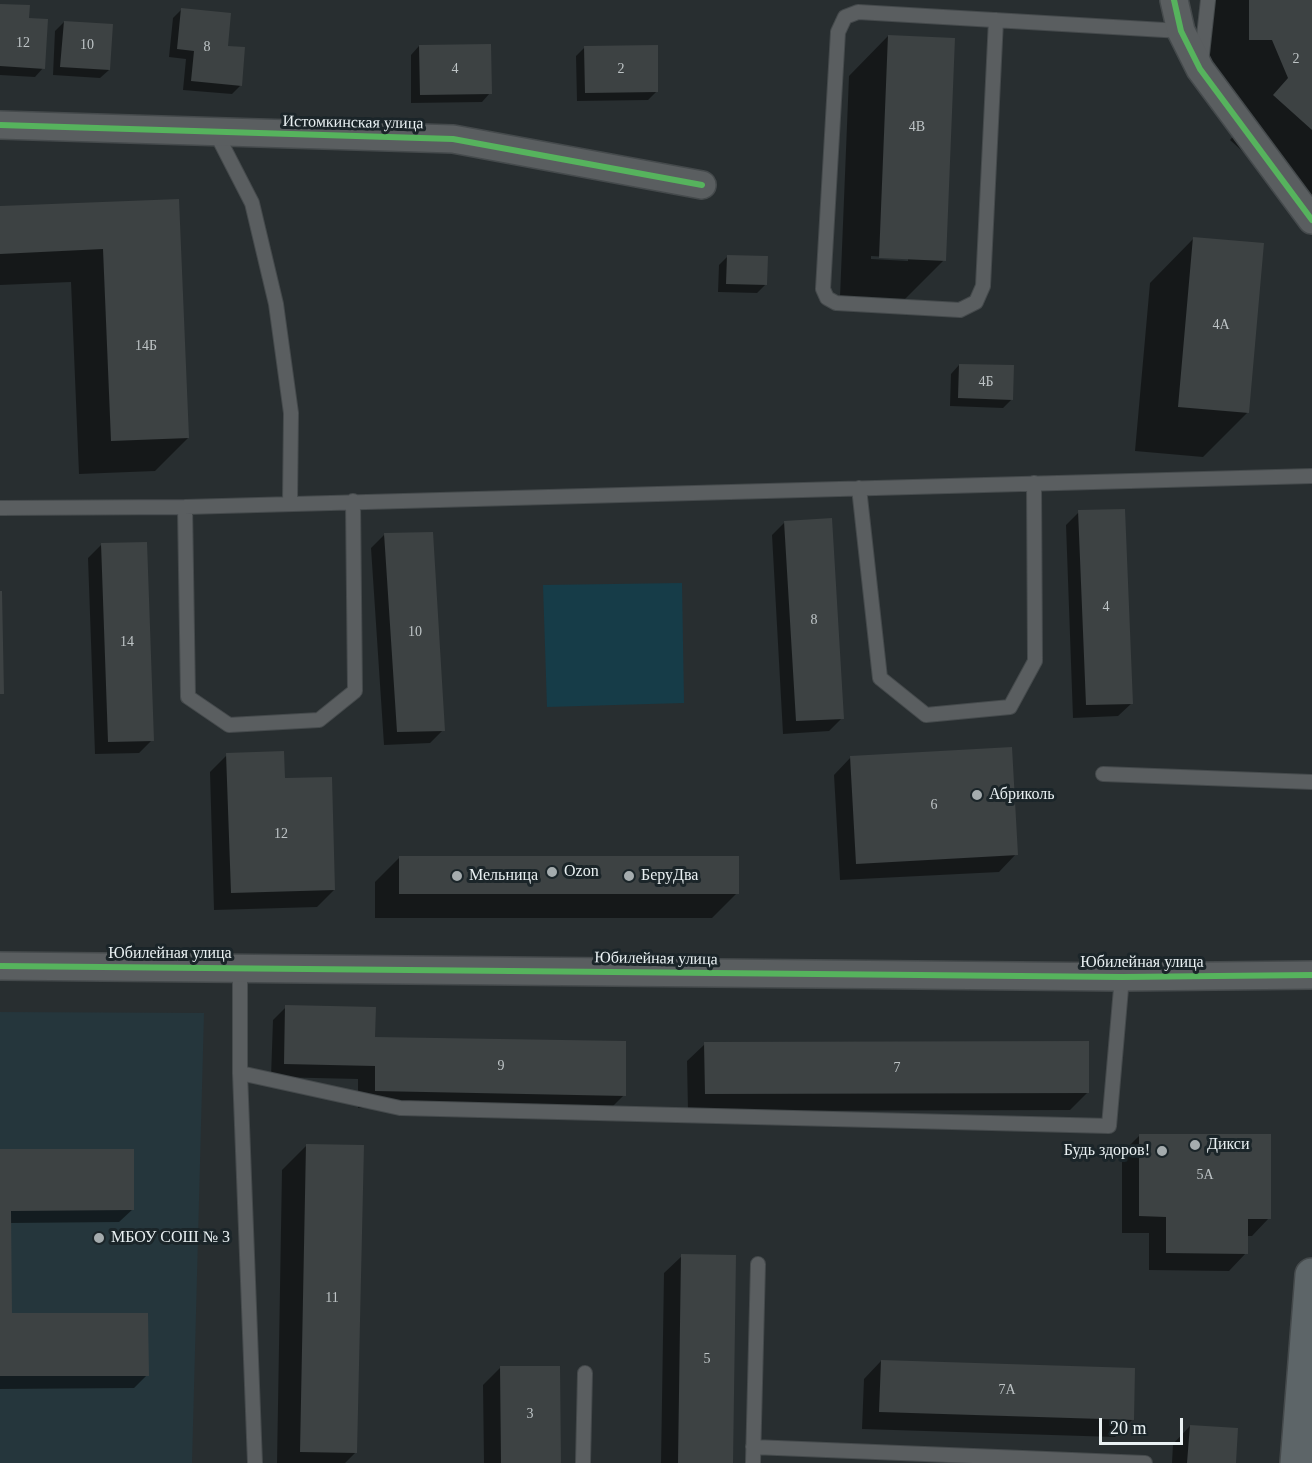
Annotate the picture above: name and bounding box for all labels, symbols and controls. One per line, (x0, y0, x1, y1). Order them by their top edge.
house number: 12 (16, 35, 30, 51)
house number: 10 (80, 37, 94, 53)
house number: 8 (204, 39, 210, 55)
house number: 2 (1292, 51, 1300, 67)
house number: 4 (452, 61, 458, 77)
house number: 2 (618, 61, 624, 77)
street label: Истомкинская улица (282, 112, 424, 134)
house number: 4В (909, 119, 925, 135)
house number: 4А (1212, 317, 1230, 333)
house number: 14Б (135, 338, 157, 354)
house number: 4Б (978, 374, 994, 390)
house number: 4 (1102, 599, 1110, 615)
house number: 8 (810, 612, 818, 628)
house number: 10 (408, 624, 422, 640)
house number: 14 (120, 634, 134, 650)
place label: Абриколь (989, 785, 1054, 805)
marker: Абриколь (970, 788, 984, 802)
house number: 6 (930, 797, 938, 813)
house number: 12 (274, 826, 288, 842)
place label: Ozon (564, 862, 599, 882)
marker: Ozon (545, 865, 559, 879)
place label: Мельница (469, 866, 538, 886)
place label: БеруДва (641, 866, 698, 886)
marker: Мельница (450, 869, 464, 883)
marker: БеруДва (622, 869, 636, 883)
street label: Юбилейная улица (108, 944, 232, 964)
street label: Юбилейная улица (594, 948, 718, 970)
street label: Юбилейная улица (1080, 953, 1204, 973)
house number: 9 (498, 1058, 504, 1074)
house number: 7 (894, 1060, 900, 1076)
place label: Дикси (1207, 1135, 1250, 1155)
marker: Дикси (1188, 1138, 1202, 1152)
place label: Будь здоров! (1064, 1141, 1150, 1161)
marker: Будь здоров! (1155, 1144, 1169, 1158)
house number: 5А (1196, 1167, 1214, 1183)
place label: МБОУ СОШ № 3 (111, 1228, 230, 1248)
marker: МБОУ СОШ № 3 (92, 1231, 106, 1245)
house number: 11 (325, 1290, 339, 1306)
house number: 5 (704, 1351, 710, 1367)
house number: 7А (998, 1382, 1016, 1398)
house number: 3 (526, 1406, 534, 1422)
scale bar (1102, 1406, 1186, 1444)
text: 20 m (1110, 1418, 1147, 1438)

